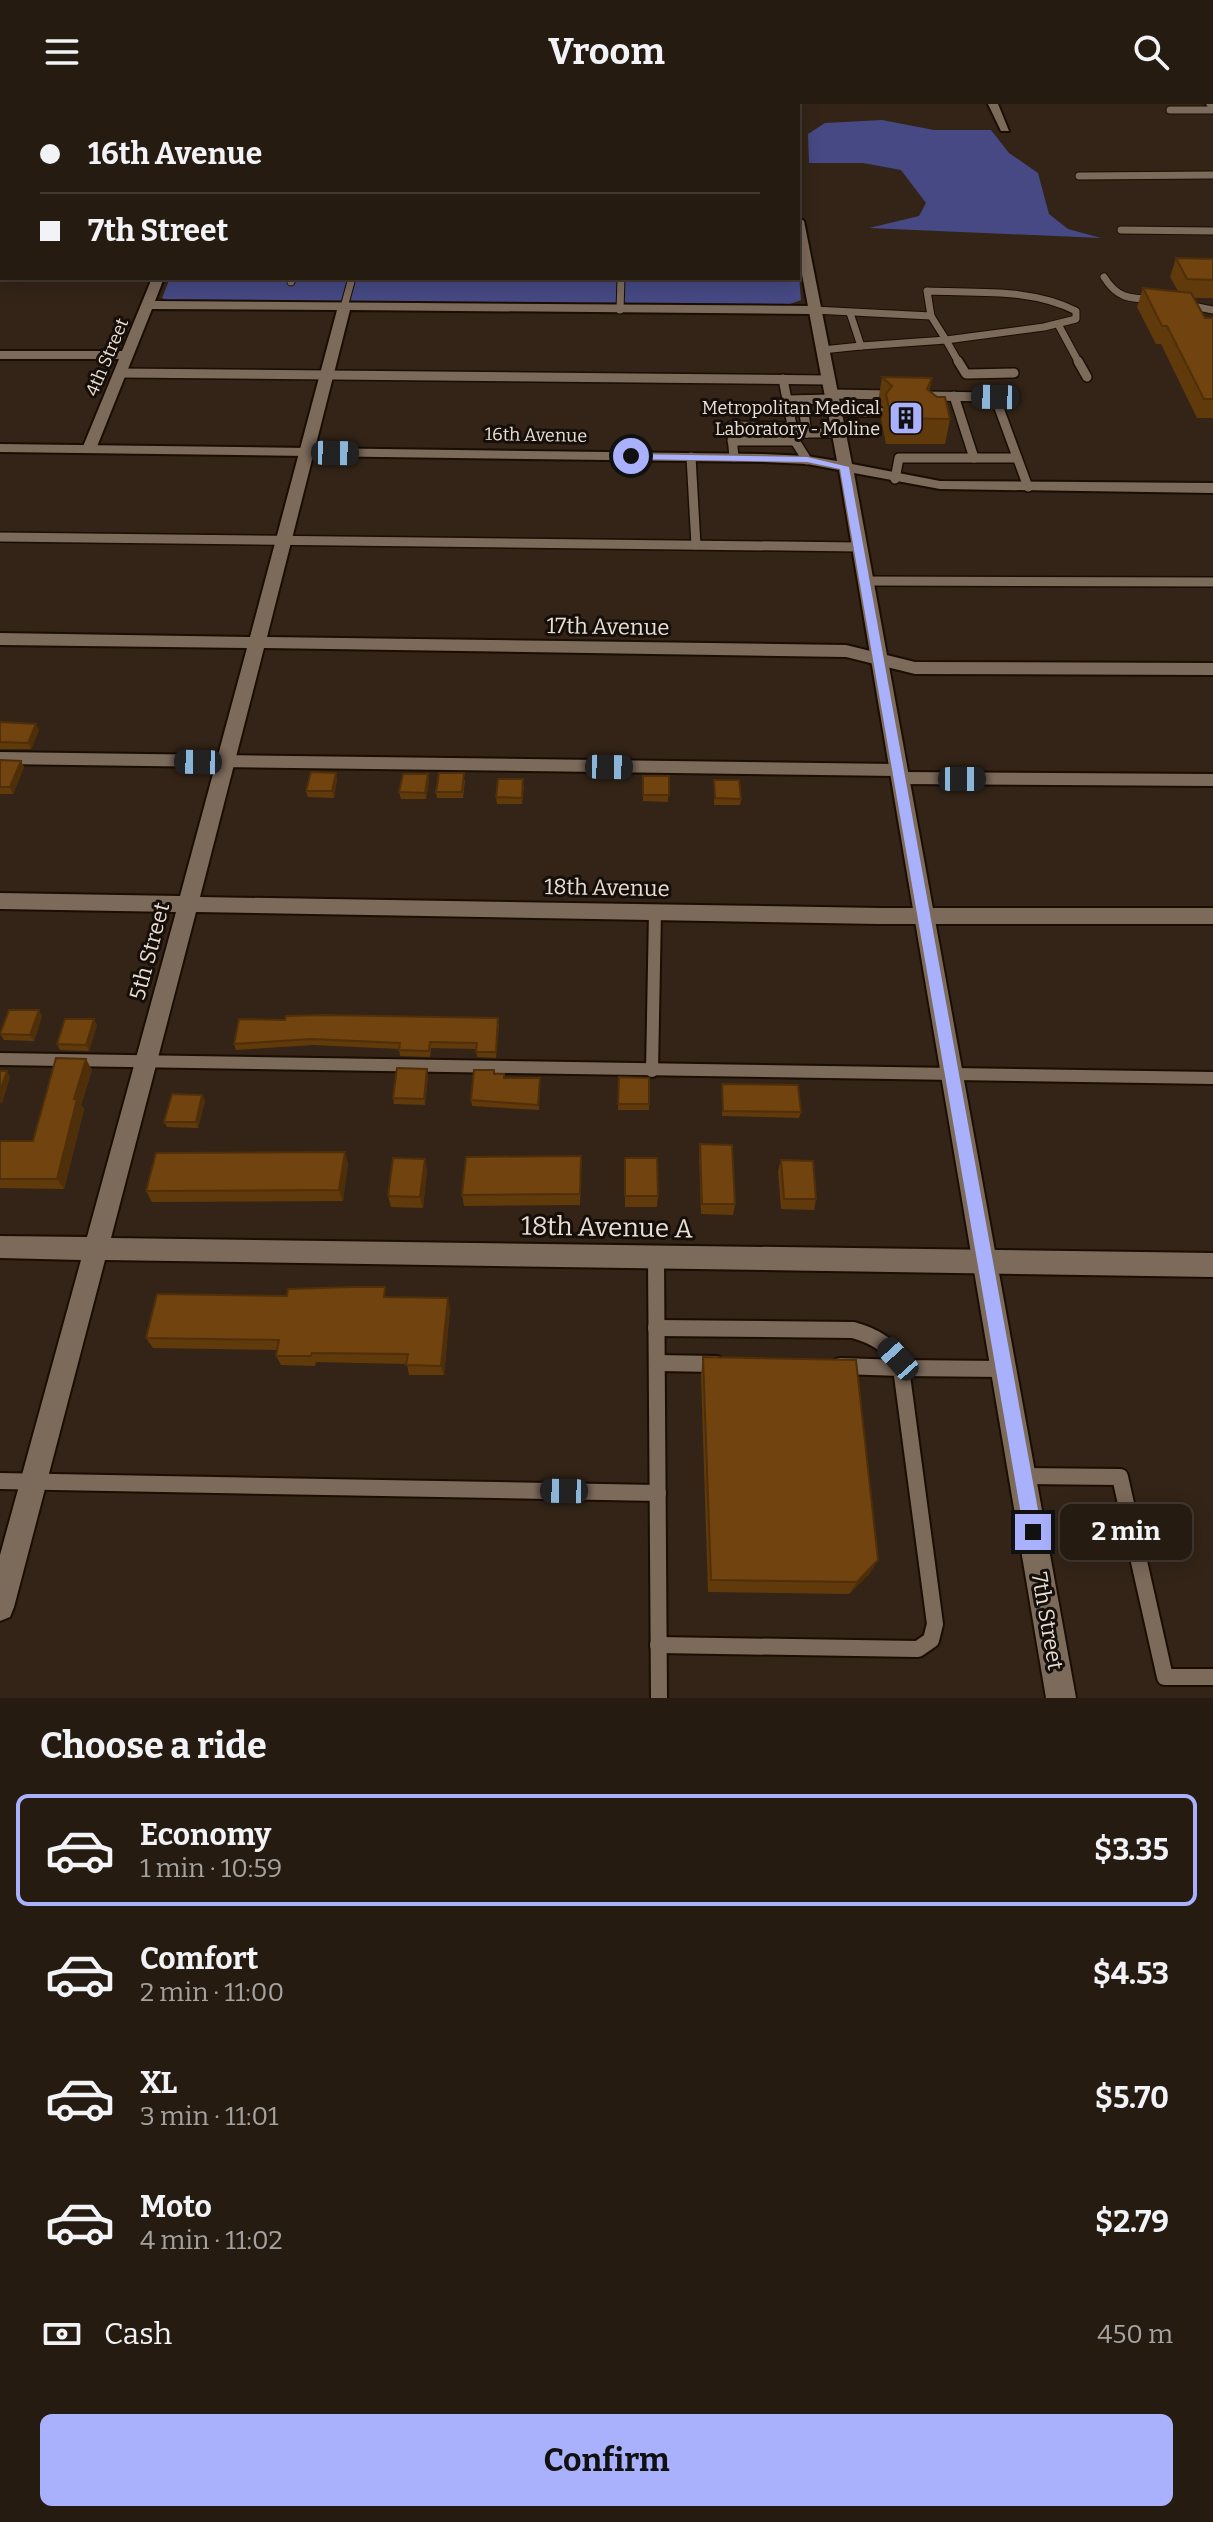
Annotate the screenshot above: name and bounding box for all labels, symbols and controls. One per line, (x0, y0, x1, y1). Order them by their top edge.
icon: menu (40, 30, 84, 74)
text: Vroom (548, 30, 665, 74)
icon: search (1129, 30, 1173, 74)
text: 16th Avenue (88, 136, 262, 172)
text: 7th Street (88, 213, 228, 249)
street label: 4th Street (81, 314, 133, 399)
car (971, 385, 1019, 409)
place label: Metropolitan Medical Laboratory - Moline (702, 397, 880, 440)
building icon: Metropolitan Medical Laboratory - Moline (887, 399, 925, 437)
street label: 16th Avenue (485, 423, 587, 447)
route start (613, 438, 649, 474)
car (311, 441, 359, 465)
street label: 17th Avenue (546, 612, 670, 641)
car (174, 750, 222, 774)
car (585, 755, 633, 779)
car (938, 767, 986, 791)
street label: 18th Avenue (544, 873, 670, 902)
street label: 5th Street (124, 899, 175, 1003)
street label: 18th Avenue A (521, 1211, 694, 1245)
car (873, 1333, 923, 1385)
car (540, 1479, 588, 1503)
callout: 2 min (1061, 1504, 1193, 1560)
route end (1015, 1514, 1051, 1550)
text: 2 min (1091, 1516, 1161, 1547)
street label: 7th Street (1026, 1570, 1069, 1672)
text: Choose a ride (40, 1724, 267, 1768)
icon: car (44, 1814, 116, 1886)
text: Economy (140, 1817, 271, 1853)
text: $3.35 (1094, 1832, 1169, 1868)
text: 1 min · 10:59 (140, 1853, 282, 1884)
icon: car (44, 1938, 116, 2010)
text: Comfort (140, 1941, 258, 1977)
text: $4.53 (1093, 1956, 1169, 1992)
text: 2 min · 11:00 (140, 1977, 284, 2008)
icon: car (44, 2062, 116, 2134)
text: XL (140, 2065, 177, 2101)
text: $5.70 (1095, 2080, 1169, 2116)
text: 3 min · 11:01 (140, 2101, 279, 2132)
icon: car (44, 2186, 116, 2258)
text: Moto (140, 2189, 212, 2225)
text: $2.79 (1095, 2204, 1169, 2240)
text: 4 min · 11:02 (140, 2225, 283, 2256)
icon: cash (40, 2312, 84, 2356)
text: Cash (104, 2316, 172, 2352)
text: 450 m (1097, 2319, 1173, 2350)
button: Confirm (40, 2414, 1173, 2506)

